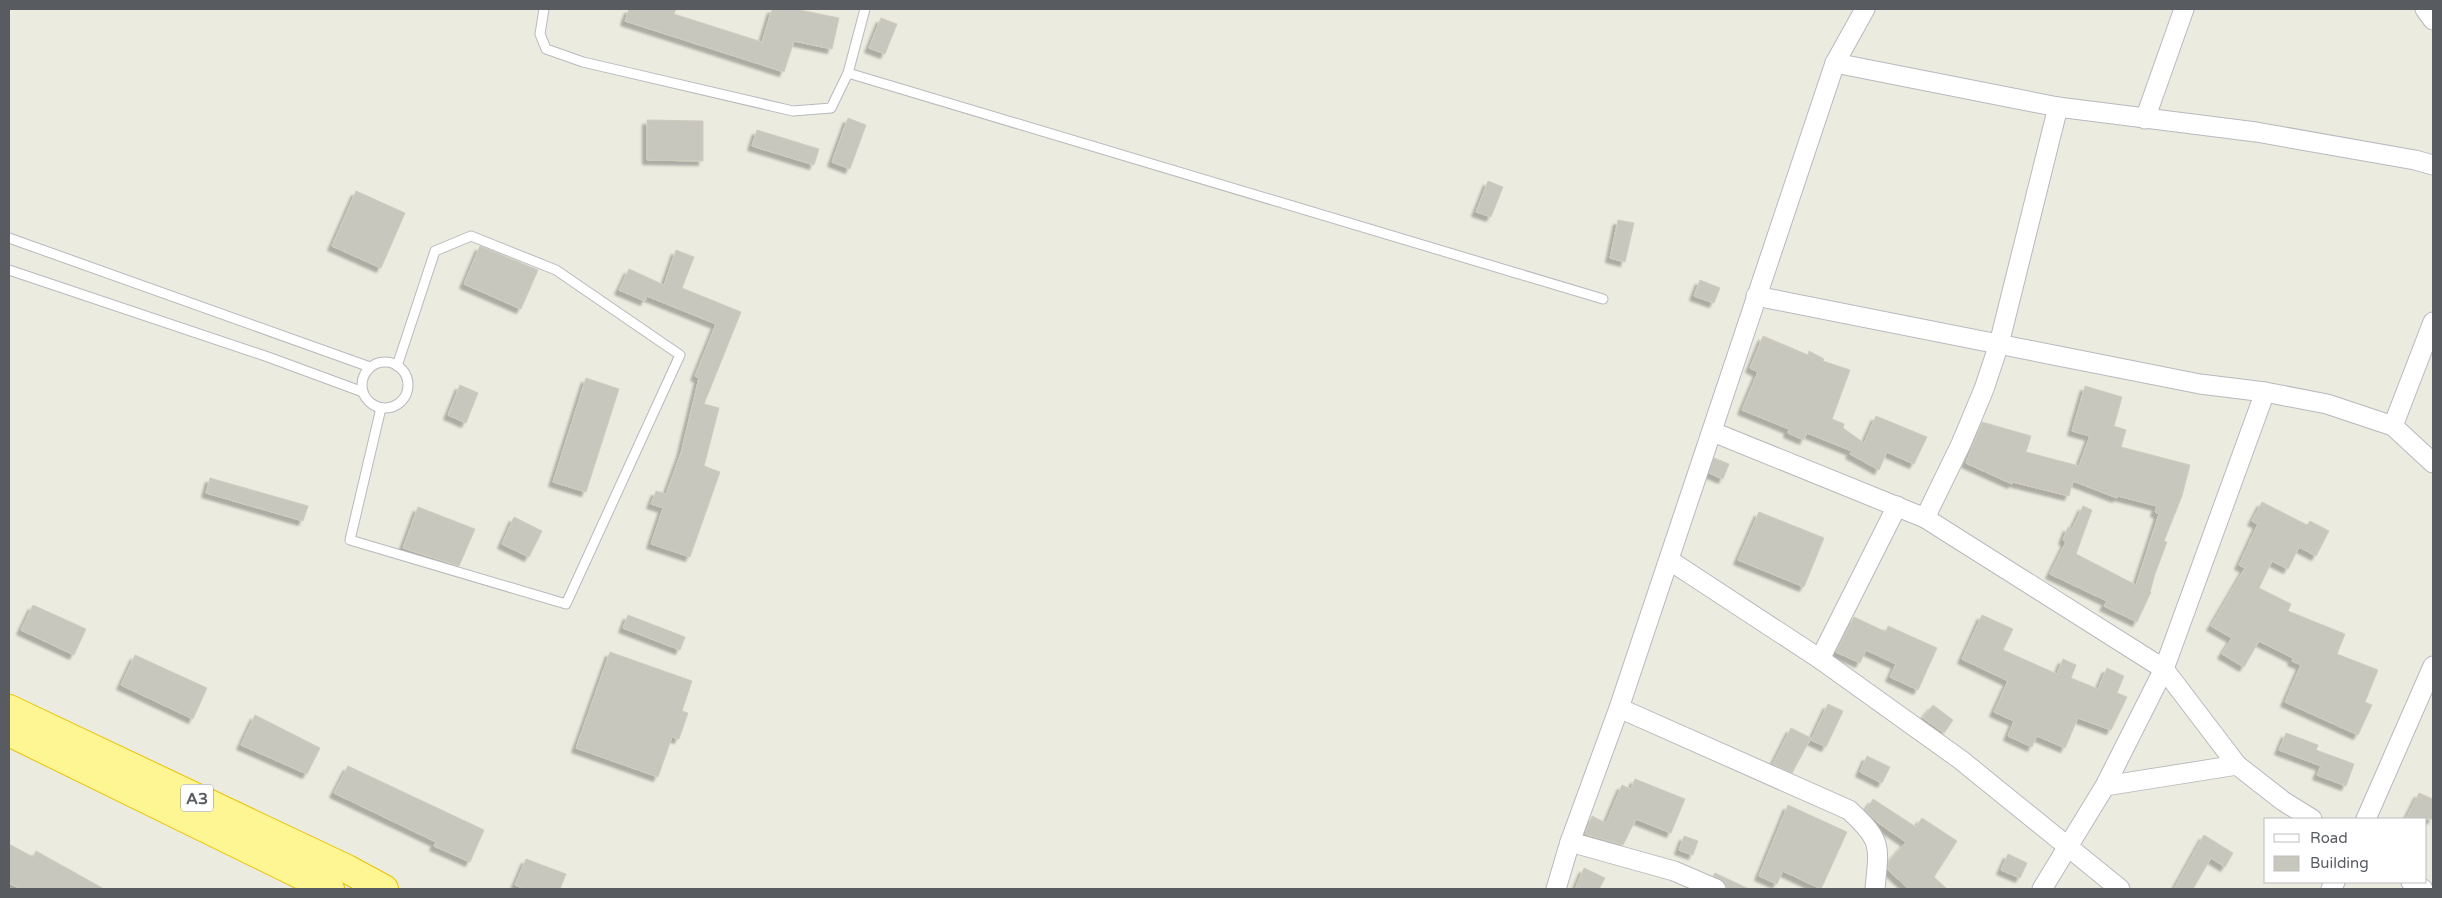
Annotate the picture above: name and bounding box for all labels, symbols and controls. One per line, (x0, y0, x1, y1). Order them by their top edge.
road number: A3 (181, 784, 213, 811)
legend (2264, 818, 2427, 883)
text: Road (2310, 829, 2348, 847)
text: Building (2310, 854, 2369, 872)

